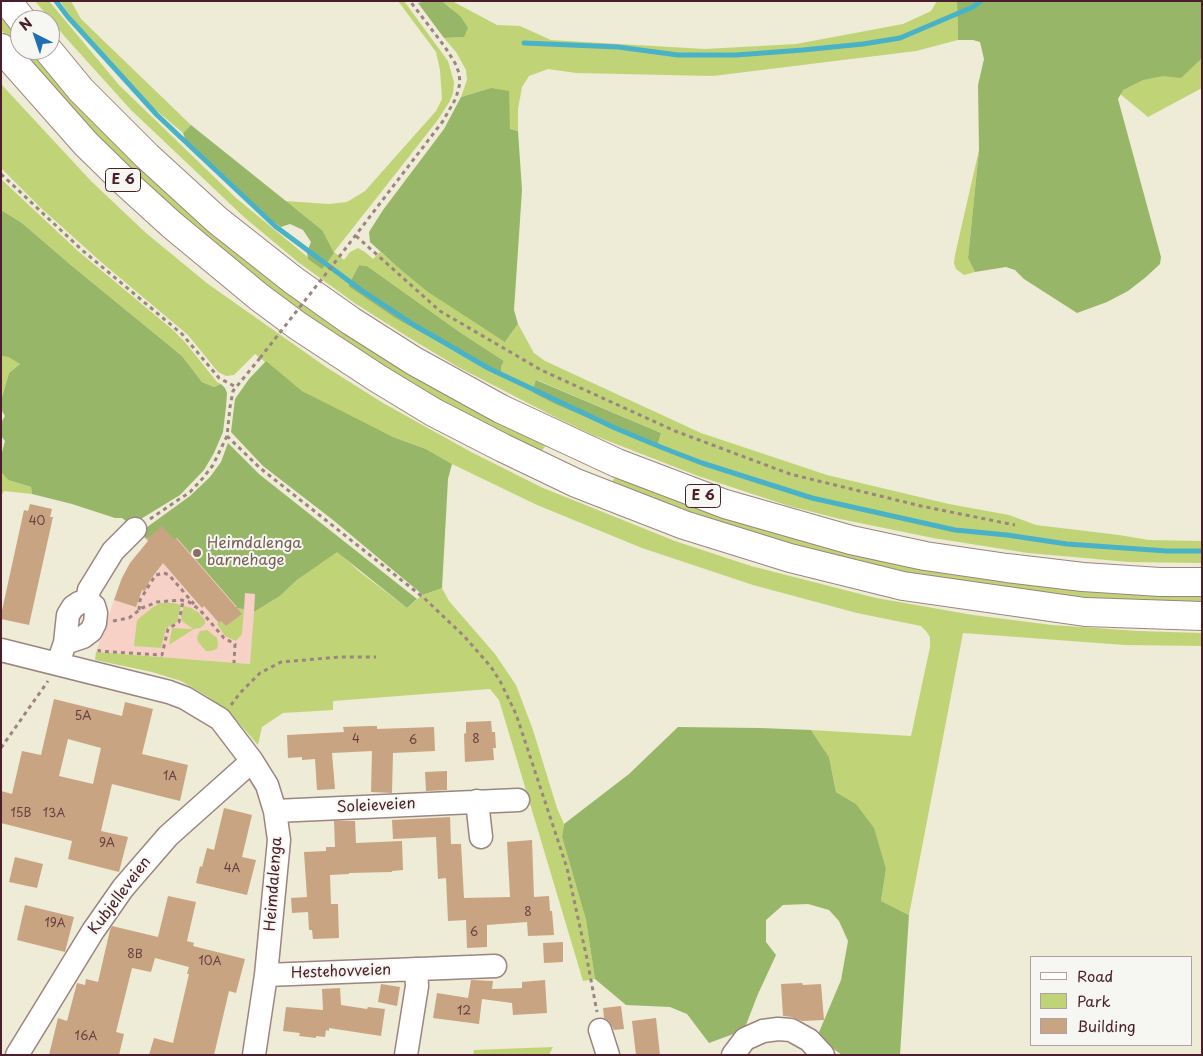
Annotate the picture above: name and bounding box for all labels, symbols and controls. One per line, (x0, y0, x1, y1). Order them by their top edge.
north arrow (10, 10, 60, 60)
text: N (14, 12, 37, 36)
road number: E 6 (106, 168, 140, 192)
road number: E 6 (686, 484, 720, 508)
house number: 40 (29, 515, 45, 529)
place label: Heimdalenga barnehage (207, 535, 302, 570)
marker: Heimdalenga barnehage (191, 547, 203, 559)
house number: 5A (75, 710, 91, 724)
house number: 4 (352, 733, 360, 747)
house number: 8 (472, 733, 480, 747)
house number: 6 (409, 734, 417, 748)
house number: 1A (163, 770, 177, 784)
street label: Soleieveien (336, 795, 416, 817)
house number: 15B (10, 807, 32, 821)
house number: 13A (43, 807, 65, 821)
street label: Heimdalenga (262, 836, 286, 932)
house number: 9A (99, 837, 115, 851)
street label: Kubjelleveien (85, 854, 155, 938)
house number: 4A (224, 862, 240, 876)
house number: 8 (524, 906, 532, 920)
house number: 19A (44, 917, 66, 931)
house number: 6 (470, 926, 478, 940)
house number: 8B (127, 948, 143, 962)
house number: 10A (198, 955, 222, 969)
legend (1030, 956, 1193, 1046)
street label: Hestehovveien (290, 961, 392, 983)
text: Road (1077, 964, 1113, 987)
text: Park (1077, 989, 1111, 1012)
house number: 12 (457, 1005, 471, 1019)
text: Building (1077, 1014, 1136, 1037)
house number: 16A (75, 1030, 97, 1044)

